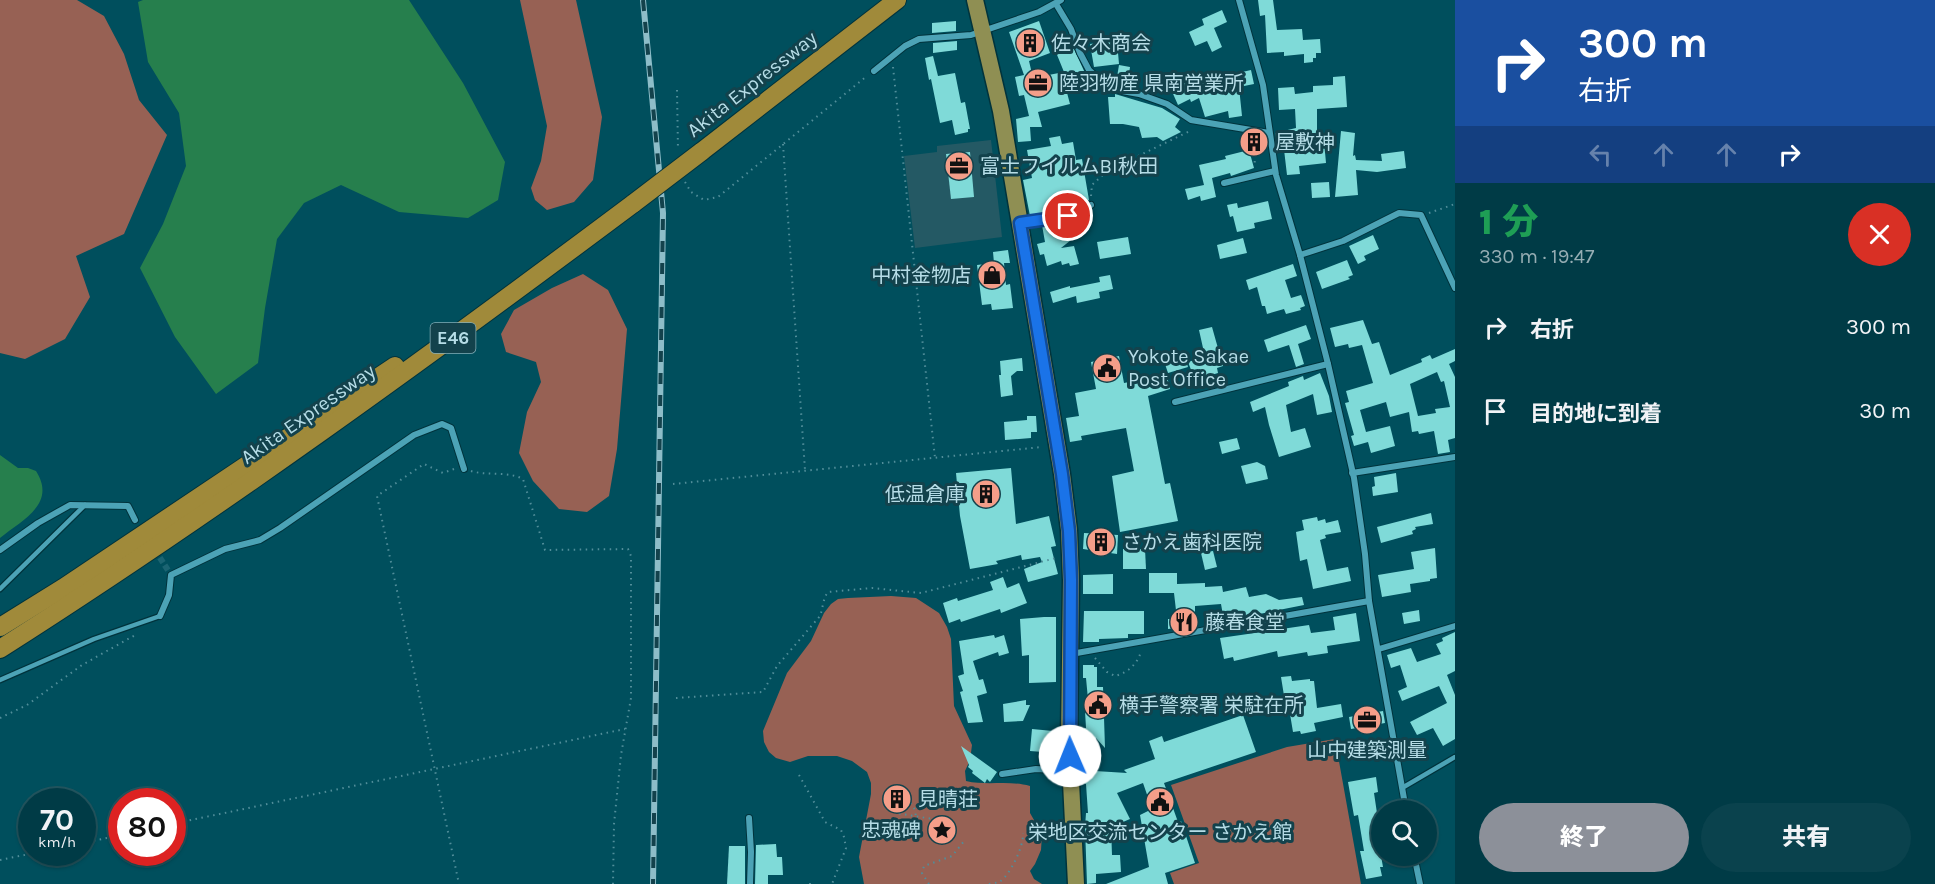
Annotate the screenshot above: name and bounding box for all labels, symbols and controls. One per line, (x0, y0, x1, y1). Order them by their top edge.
text: 300 m (1578, 18, 1708, 68)
icon: right (1479, 24, 1557, 102)
street label: Akita Expressway (682, 26, 822, 142)
building icon: 佐々木商会 (1014, 27, 1046, 59)
place label: 佐々木商会 (1051, 32, 1151, 55)
office icon: 陸羽物産 県南営業所 (1022, 67, 1054, 99)
place label: 陸羽物産 県南営業所 (1059, 72, 1244, 95)
text: 右折 (1578, 75, 1632, 107)
building icon: 屋敷神 (1238, 126, 1270, 158)
place label: 屋敷神 (1275, 131, 1335, 154)
icon: left (1584, 138, 1617, 171)
icon: ahead (1647, 138, 1680, 171)
icon: ahead (1710, 138, 1743, 171)
icon: right (1773, 138, 1806, 171)
office icon: 富士フイルムBI秋田 (943, 150, 975, 182)
place label: 富士フイルムBI秋田 (980, 155, 1158, 178)
pin (1042, 190, 1093, 241)
icon: arrive (1051, 199, 1084, 232)
text: 1 分 (1479, 201, 1539, 243)
button: close (1848, 203, 1911, 266)
text: 330 m · 19:47 (1479, 245, 1594, 268)
shop icon: 中村金物店 (976, 259, 1008, 291)
place label: 中村金物店 (871, 264, 971, 287)
icon: right (1479, 311, 1512, 344)
text: 300 m (1846, 314, 1911, 340)
text: 右折 (1530, 317, 1574, 343)
road number: E46 (430, 323, 476, 353)
place label: Yokote Sakae Post Office (1128, 345, 1249, 391)
public building icon: Yokote Sakae Post Office (1091, 352, 1123, 384)
street label: Akita Expressway (236, 359, 380, 469)
icon: arrive (1479, 395, 1512, 428)
text: 30 m (1859, 398, 1911, 424)
text: 目的地に到着 (1530, 401, 1662, 427)
building icon: 低温倉庫 (970, 478, 1002, 510)
place label: 低温倉庫 (885, 483, 965, 506)
building icon: さかえ歯科医院 (1085, 526, 1117, 558)
place label: さかえ歯科医院 (1122, 531, 1262, 554)
restaurant icon: 藤春食堂 (1168, 606, 1200, 638)
place label: 藤春食堂 (1205, 611, 1285, 634)
public building icon: 横手警察署 栄駐在所 (1082, 689, 1114, 721)
place label: 横手警察署 栄駐在所 (1119, 694, 1304, 717)
office icon: 山中建築測量 (1351, 704, 1383, 736)
position arrow (1038, 724, 1102, 788)
place label: 山中建築測量 (1307, 739, 1427, 762)
building icon: 見晴荘 (881, 783, 913, 815)
public building icon: 栄地区交流センター さかえ館 (1144, 786, 1176, 818)
speed limit sign: 80 (108, 788, 186, 866)
place label: 見晴荘 (918, 788, 978, 811)
map controls (1371, 800, 1437, 866)
button: search (1371, 800, 1437, 866)
text: 70 (40, 802, 74, 838)
button: 終了 (1479, 803, 1689, 872)
button: 共有 (1701, 803, 1911, 872)
place icon: 忠魂碑 (926, 814, 958, 846)
place label: 忠魂碑 (861, 819, 921, 842)
place label: 栄地区交流センター さかえ館 (1028, 821, 1292, 844)
text: km/h (38, 833, 76, 851)

